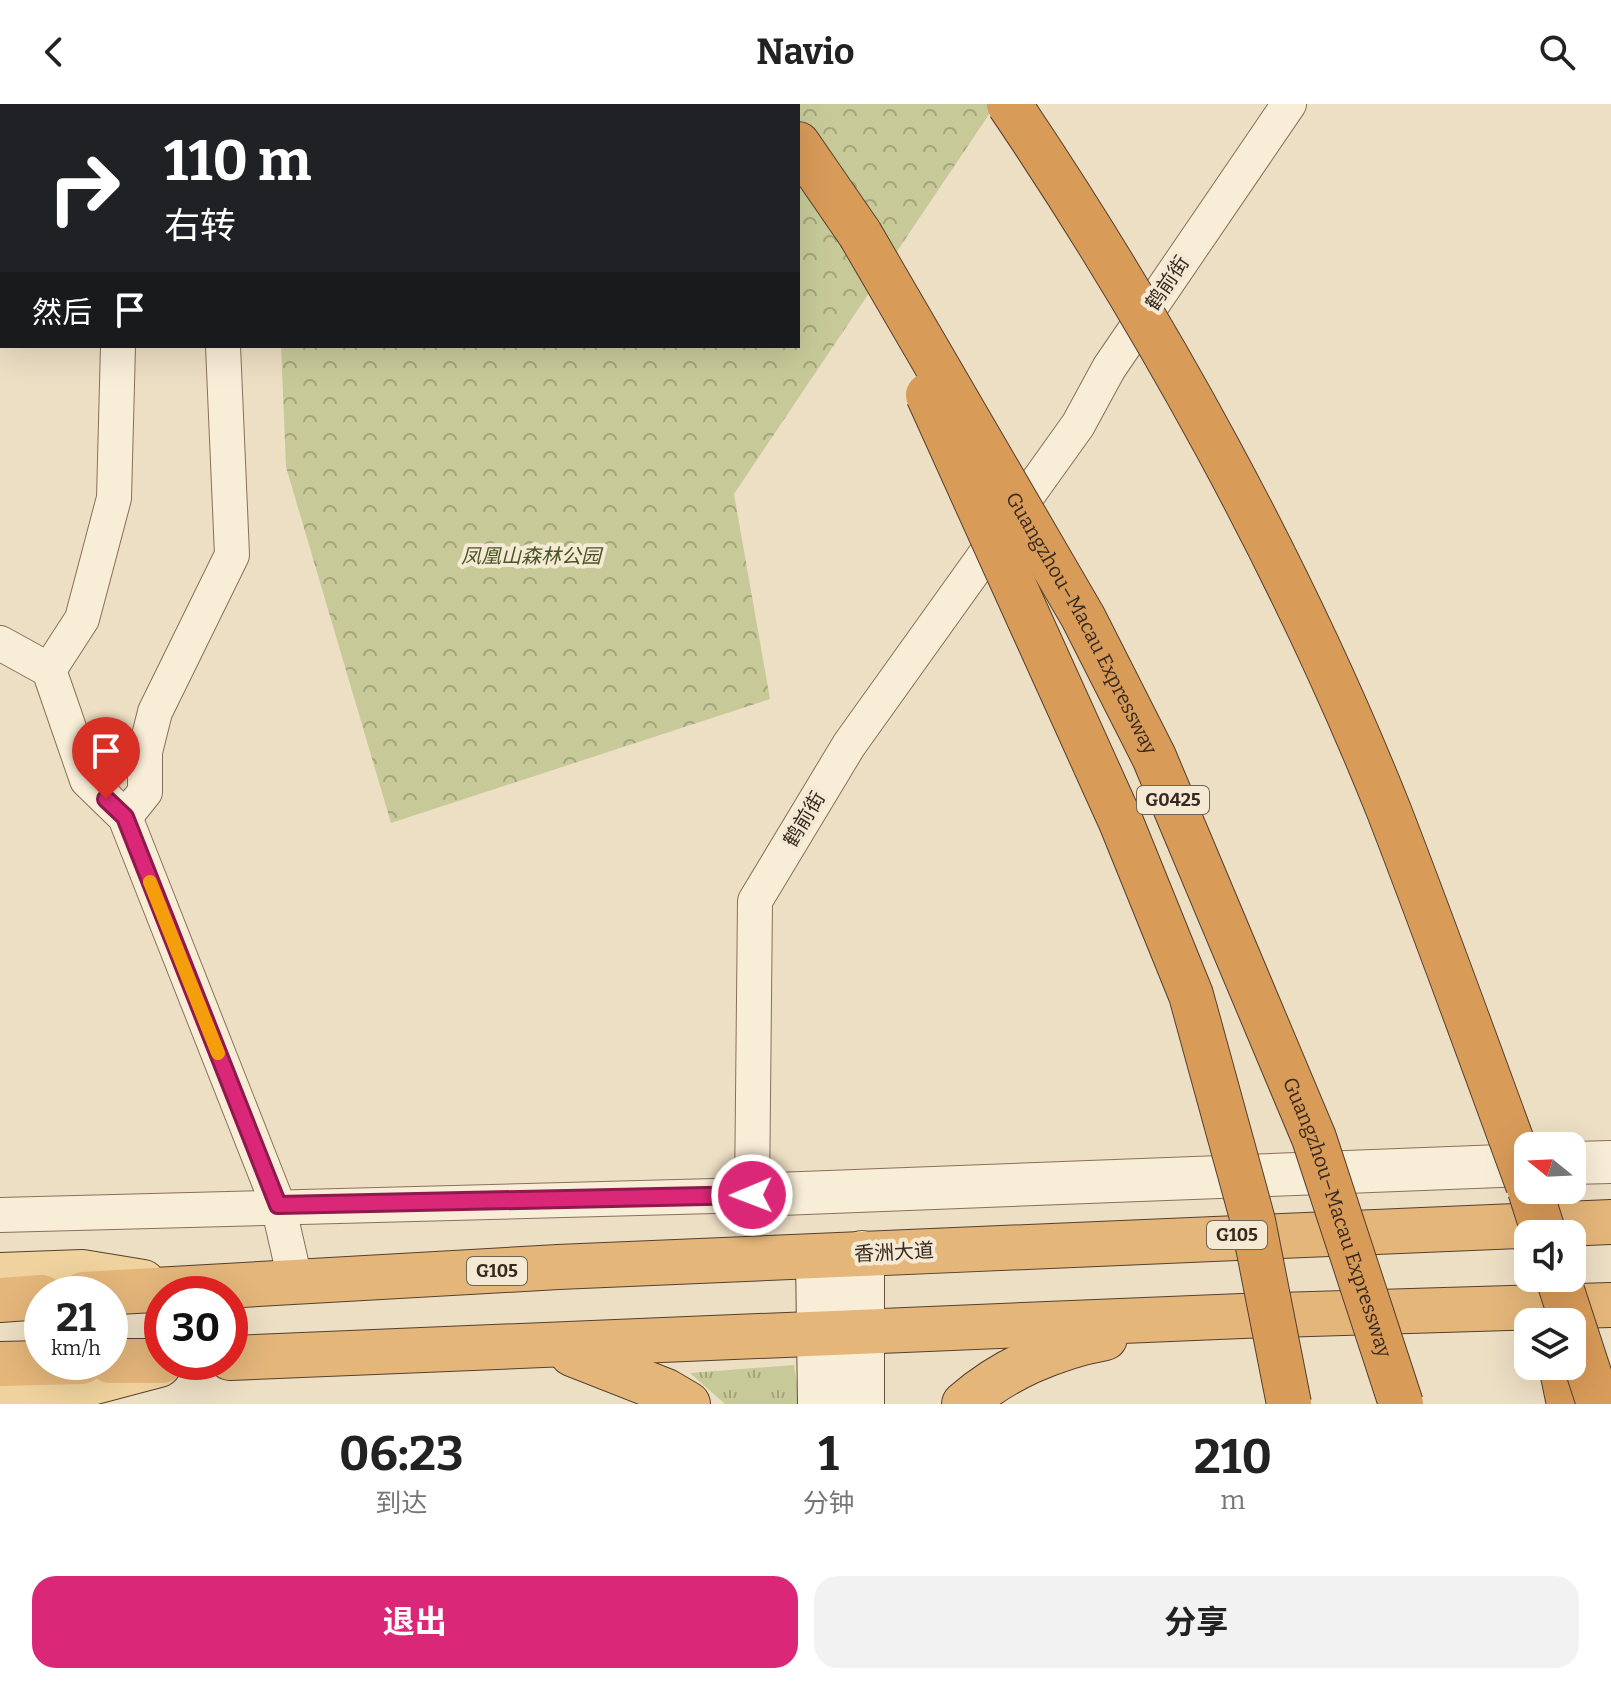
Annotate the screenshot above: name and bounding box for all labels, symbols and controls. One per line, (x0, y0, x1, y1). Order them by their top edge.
icon: back (32, 30, 76, 74)
text: Navio (756, 30, 855, 74)
icon: search (1535, 30, 1579, 74)
text: 110 m (164, 128, 311, 195)
icon: right (32, 136, 136, 240)
text: 右转 (164, 204, 236, 248)
street label: 鹤前街 (1140, 251, 1194, 315)
icon: arrive (108, 288, 152, 332)
text: 然后 (32, 295, 92, 331)
street label: Guangzhou–Macau Expressway (1001, 488, 1163, 759)
park label: 凤凰山森林公园 (461, 544, 604, 568)
pin (72, 717, 140, 799)
icon: arrive (84, 729, 128, 773)
road number: G0425 (1137, 786, 1209, 814)
street label: 鹤前街 (778, 787, 830, 851)
street label: Guangzhou–Macau Expressway (1278, 1074, 1397, 1361)
north arrow (1514, 1132, 1586, 1204)
map controls (1514, 1132, 1586, 1380)
position arrow (710, 1153, 794, 1237)
button: sound (1514, 1220, 1586, 1292)
road number: G105 (1207, 1221, 1267, 1249)
street label: 香洲大道 (853, 1238, 935, 1266)
road number: G105 (467, 1257, 527, 1285)
speed limit sign: 30 (144, 1276, 248, 1380)
text: 21 (56, 1294, 96, 1342)
button: layers (1514, 1308, 1586, 1380)
text: km/h (51, 1336, 101, 1360)
text: 06:23 (339, 1425, 464, 1483)
text: 1 (818, 1425, 839, 1483)
text: 210 (1194, 1428, 1272, 1486)
text: m (1220, 1485, 1245, 1516)
text: 到达 (375, 1488, 427, 1519)
text: 分钟 (803, 1488, 855, 1519)
button: 退出 (32, 1576, 798, 1668)
button: 分享 (814, 1576, 1579, 1668)

